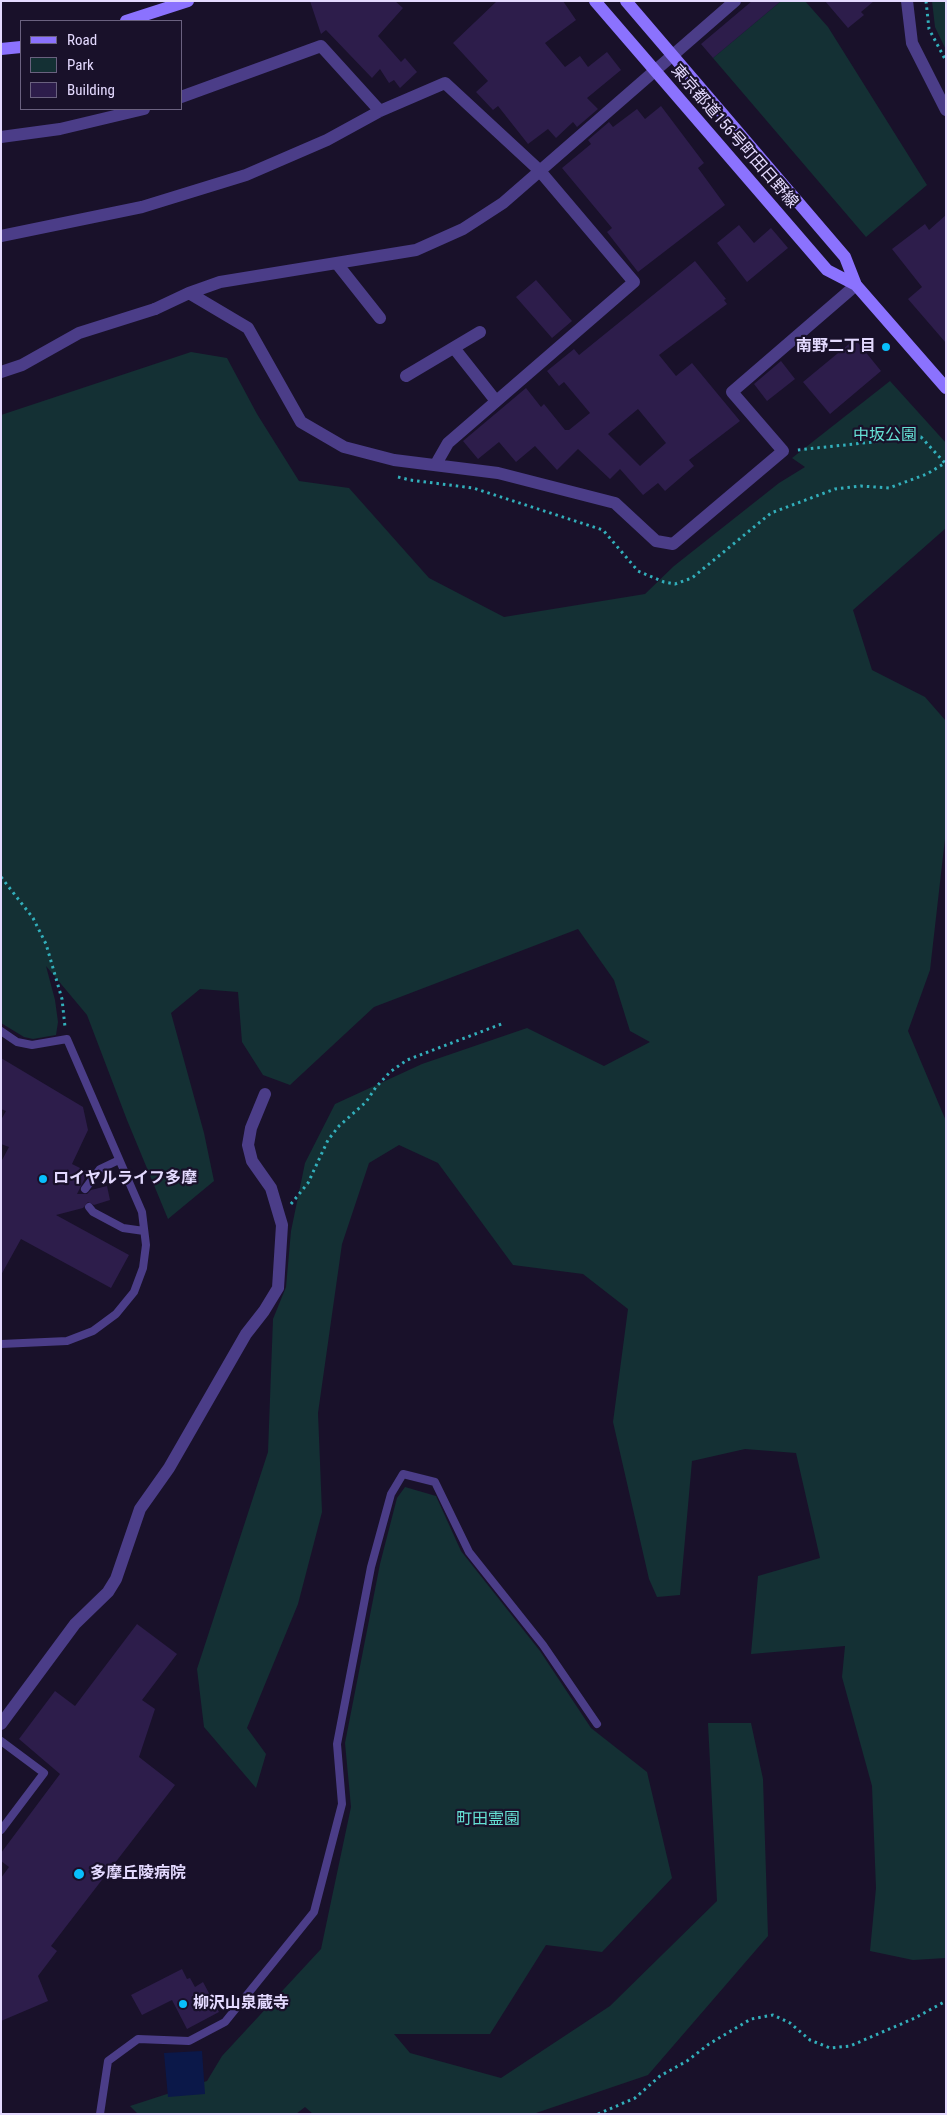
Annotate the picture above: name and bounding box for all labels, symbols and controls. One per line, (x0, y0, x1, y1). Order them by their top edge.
legend (20, 20, 182, 110)
text: Road (67, 31, 97, 49)
text: Park (67, 56, 94, 74)
street label: 東京都道156号町田日野線 (666, 61, 802, 213)
text: Building (67, 81, 115, 99)
place label: 南野二丁目 (796, 337, 876, 357)
marker: 南野二丁目 (880, 341, 892, 353)
park label: 中坂公園 (853, 426, 917, 446)
place label: ロイヤルライフ多摩 (53, 1169, 197, 1189)
marker: ロイヤルライフ多摩 (37, 1173, 49, 1185)
park label: 町田霊園 (456, 1810, 520, 1830)
place label: 多摩丘陵病院 (90, 1864, 186, 1884)
marker: 多摩丘陵病院 (72, 1867, 86, 1881)
place label: 柳沢山泉蔵寺 (193, 1994, 289, 2014)
marker: 柳沢山泉蔵寺 (177, 1998, 189, 2010)

